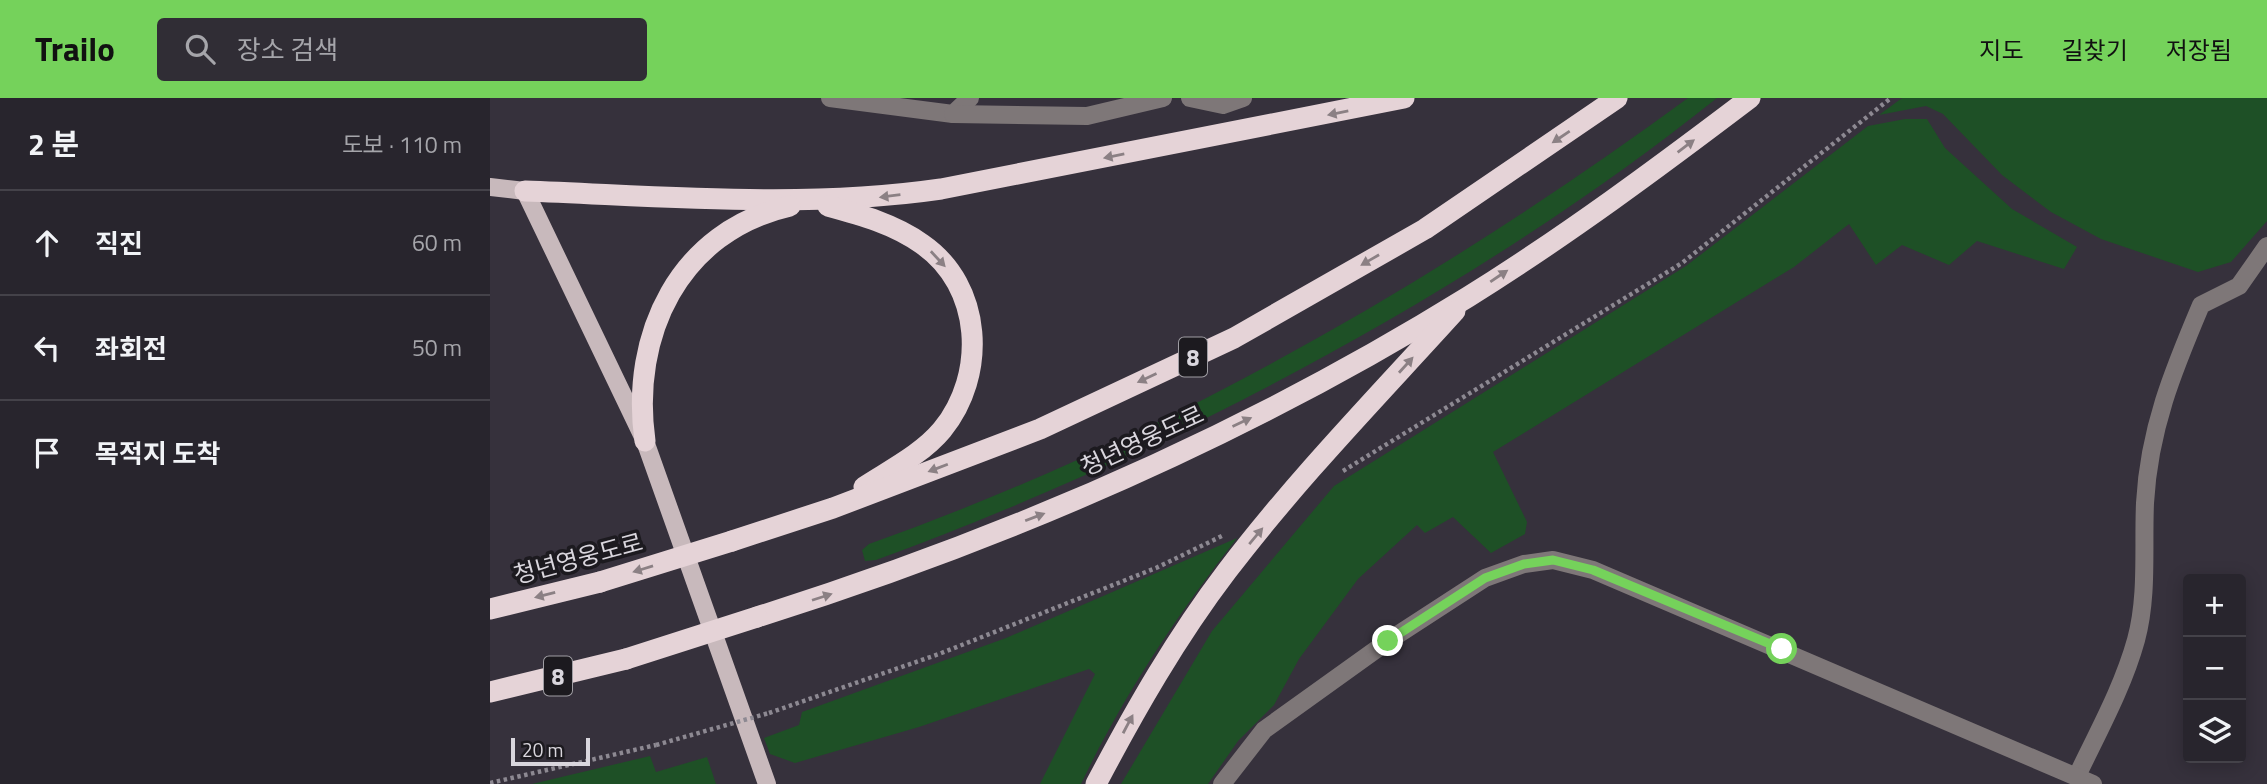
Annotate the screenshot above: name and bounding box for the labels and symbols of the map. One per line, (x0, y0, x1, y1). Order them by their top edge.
one-way arrow (1327, 108, 1349, 119)
one-way arrow (1552, 130, 1570, 144)
one-way arrow (1677, 140, 1695, 154)
one-way arrow (1103, 151, 1125, 162)
one-way arrow (879, 191, 901, 202)
one-way arrow (929, 250, 945, 267)
one-way arrow (1360, 254, 1380, 266)
one-way arrow (1490, 269, 1508, 283)
road number: 8 (1179, 338, 1207, 376)
one-way arrow (1398, 356, 1414, 374)
one-way arrow (1137, 373, 1158, 384)
street label: 청년영웅도로 (1074, 396, 1210, 484)
one-way arrow (1232, 416, 1252, 428)
one-way arrow (928, 462, 949, 473)
one-way arrow (1025, 511, 1046, 522)
street label: 청년영웅도로 (509, 523, 647, 593)
one-way arrow (1248, 527, 1264, 545)
one-way arrow (633, 564, 654, 574)
one-way arrow (534, 590, 556, 601)
one-way arrow (812, 591, 833, 601)
route end (1372, 625, 1403, 656)
route start (1766, 633, 1797, 664)
road number: 8 (544, 656, 572, 696)
one-way arrow (1122, 714, 1134, 733)
scale bar (511, 735, 590, 767)

